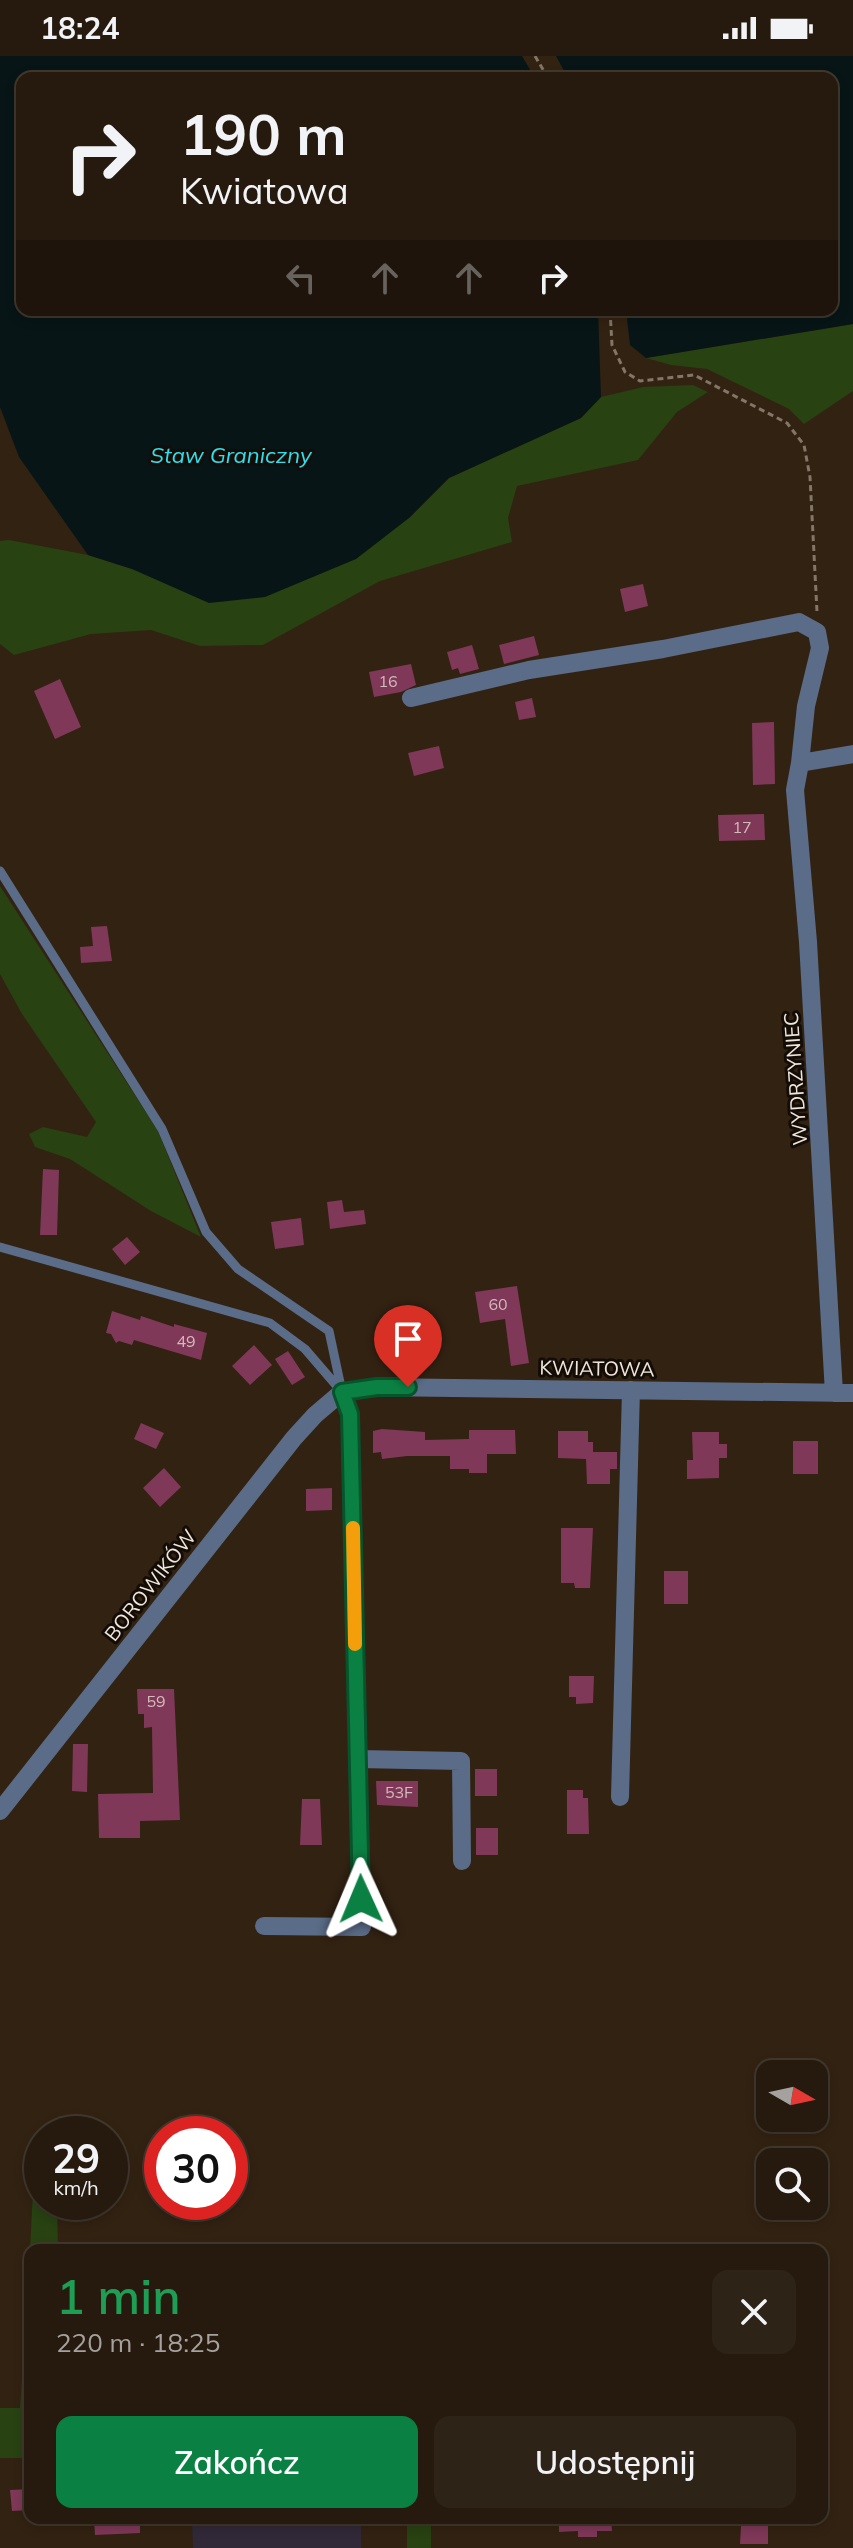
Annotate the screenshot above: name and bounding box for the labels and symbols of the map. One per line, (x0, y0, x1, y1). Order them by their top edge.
water label: Staw Graniczny (150, 441, 313, 469)
house number: 16 (378, 671, 398, 691)
house number: 17 (732, 817, 752, 837)
street label: WYDRZYNIEC (778, 1012, 812, 1146)
house number: 60 (488, 1294, 508, 1314)
pin (374, 1305, 442, 1387)
house number: 49 (176, 1331, 196, 1351)
street label: KWIATOWA (539, 1354, 655, 1382)
street label: BOROWIKÓW (99, 1524, 201, 1646)
house number: 59 (146, 1691, 166, 1711)
house number: 53F (385, 1782, 413, 1802)
position arrow (319, 1857, 403, 1941)
north arrow (756, 2060, 828, 2132)
speed limit sign: 30 (144, 2116, 248, 2220)

